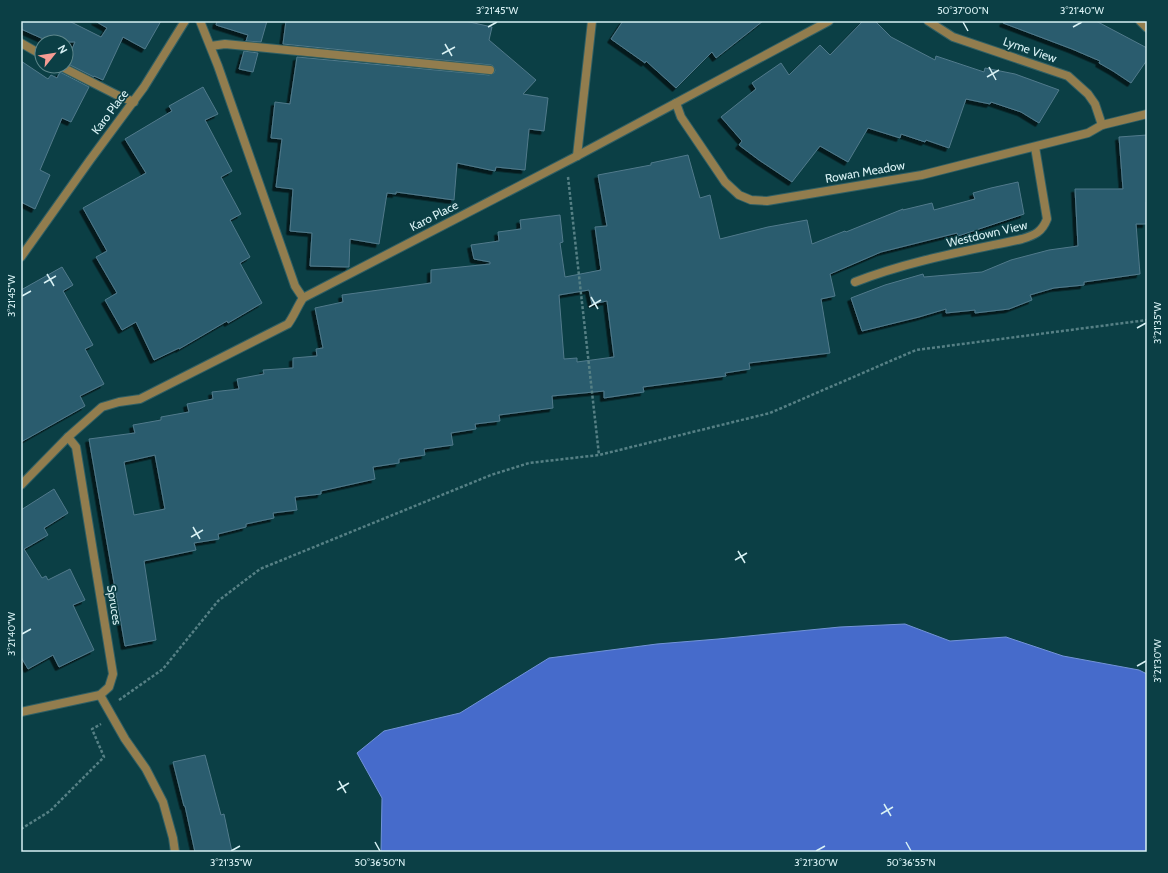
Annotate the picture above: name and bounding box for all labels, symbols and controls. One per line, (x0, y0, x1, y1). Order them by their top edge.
text: 3°21'45"W (476, 4, 519, 17)
text: 50°37'00"N (937, 4, 989, 17)
text: 3°21'40"W (1060, 4, 1104, 17)
street label: Lyme View (1001, 33, 1059, 66)
north arrow (34, 34, 74, 74)
text: N (55, 42, 71, 56)
street label: Karo Place (88, 86, 131, 137)
street label: Rowan Meadow (824, 157, 906, 186)
street label: Karo Place (407, 197, 461, 234)
street label: Westdown View (945, 217, 1029, 250)
text: 3°21'45"W (5, 274, 18, 317)
text: 3°21'35"W (1151, 301, 1164, 344)
street label: Spruces (104, 584, 125, 626)
text: 3°21'40"W (5, 612, 18, 656)
text: 3°21'30"W (1151, 639, 1164, 683)
text: 3°21'35"W (210, 856, 253, 869)
text: 50°36'50"N (355, 856, 405, 869)
text: 3°21'30"W (794, 856, 838, 869)
text: 50°36'55"N (886, 856, 936, 869)

